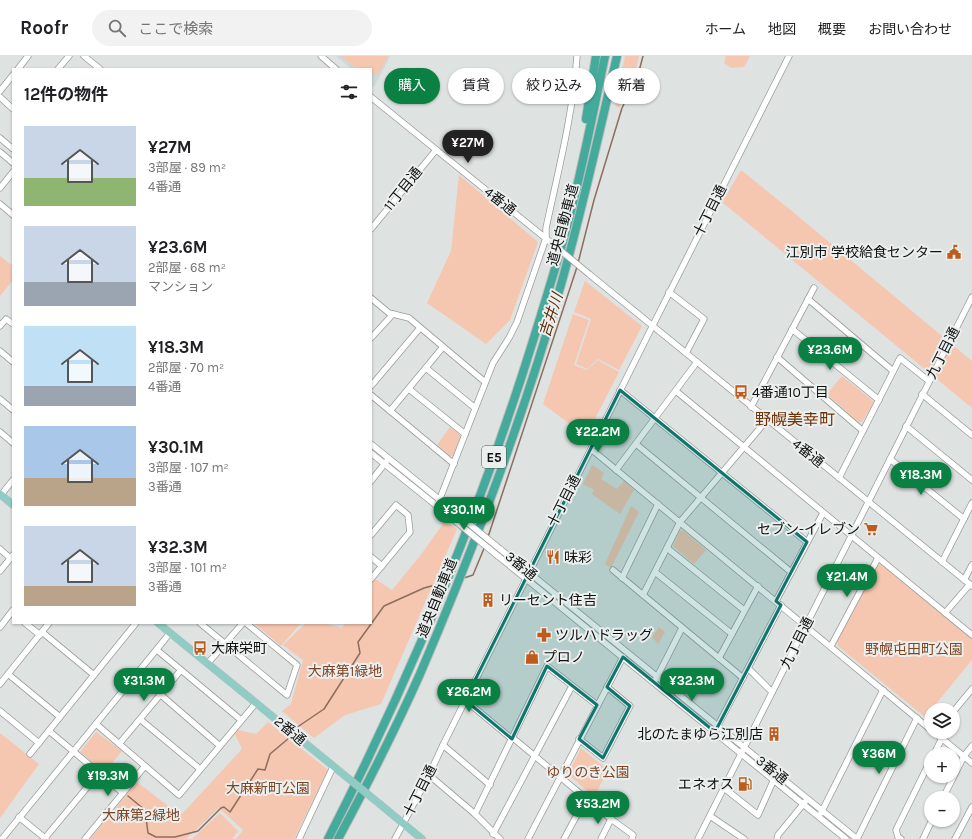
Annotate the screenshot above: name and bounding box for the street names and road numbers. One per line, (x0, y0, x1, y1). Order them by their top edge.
street label: 11丁目通 (380, 164, 426, 214)
street label: 道央自動車道 (544, 182, 582, 268)
street label: 十丁目通 (690, 182, 730, 240)
street label: 4番通 (481, 183, 519, 219)
street label: 九丁目通 (923, 324, 963, 382)
street label: 4番通 (789, 435, 827, 471)
road number: E5 (482, 446, 506, 468)
street label: 十丁目通 (544, 472, 584, 530)
street label: 3番通 (502, 548, 540, 584)
street label: 道央自動車道 (413, 556, 461, 640)
street label: 九丁目通 (777, 614, 817, 672)
street label: 2番通 (271, 713, 309, 749)
street label: 3番通 (753, 752, 791, 788)
street label: 十丁目通 (400, 762, 440, 820)

